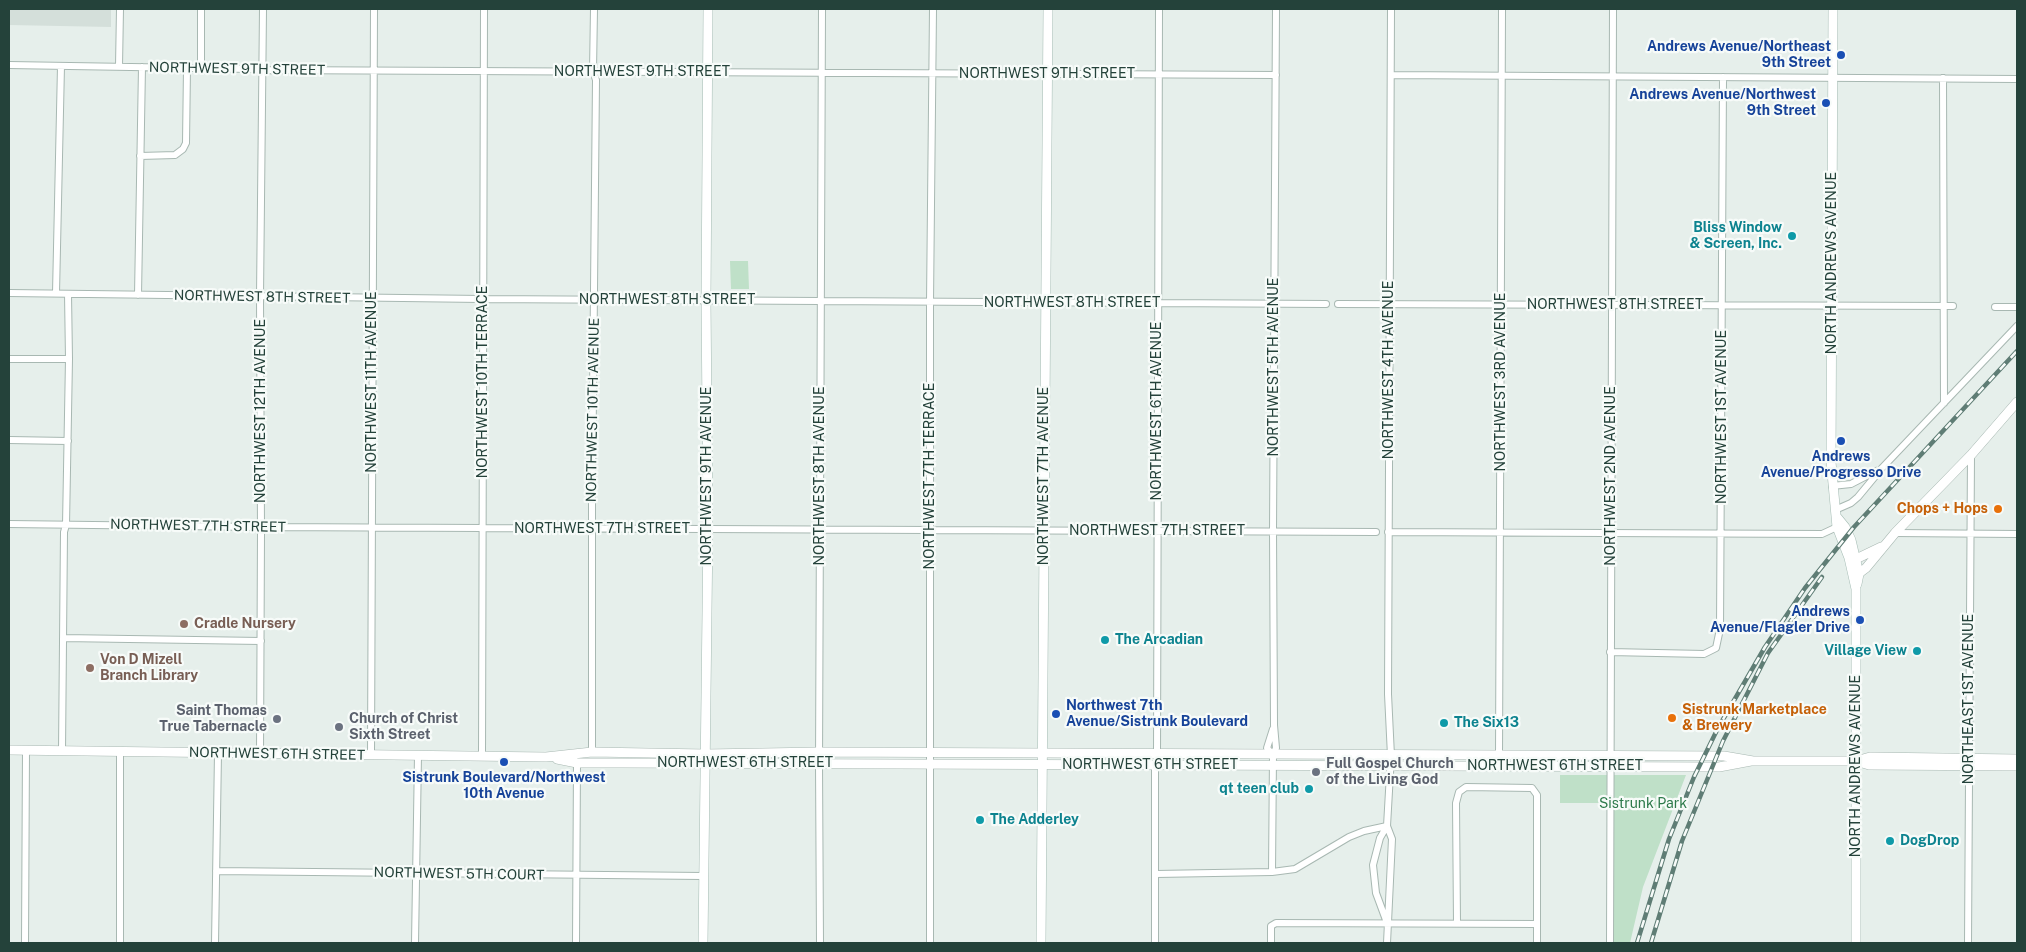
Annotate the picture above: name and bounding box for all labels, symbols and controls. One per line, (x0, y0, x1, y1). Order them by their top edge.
place label: Andrews Avenue/Northeast 9th Street (1647, 39, 1831, 72)
marker: Andrews Avenue/Northeast 9th Street (1835, 49, 1847, 61)
street label: NORTHWEST 9TH STREET (149, 59, 325, 79)
street label: NORTHWEST 9TH STREET (554, 64, 730, 80)
street label: NORTHWEST 9TH STREET (959, 66, 1135, 82)
place label: Andrews Avenue/Northwest 9th Street (1629, 87, 1816, 120)
marker: Andrews Avenue/Northwest 9th Street (1820, 97, 1832, 109)
street label: NORTH ANDREWS AVENUE (1824, 172, 1840, 354)
place label: Bliss Window & Screen, Inc. (1689, 220, 1782, 252)
marker: Bliss Window & Screen, Inc. (1786, 230, 1798, 242)
street label: NORTHWEST 5TH AVENUE (1266, 277, 1282, 457)
street label: NORTHWEST 4TH AVENUE (1381, 281, 1397, 459)
street label: NORTHWEST 10TH TERRACE (475, 286, 491, 478)
street label: NORTHWEST 8TH STREET (174, 287, 350, 307)
street label: NORTHWEST 11TH AVENUE (364, 291, 380, 473)
street label: NORTHWEST 8TH STREET (579, 292, 755, 308)
street label: NORTHWEST 3RD AVENUE (1493, 292, 1509, 472)
street label: NORTHWEST 8TH STREET (984, 295, 1160, 311)
street label: NORTHWEST 8TH STREET (1527, 297, 1703, 313)
street label: NORTHWEST 10TH AVENUE (583, 318, 603, 502)
street label: NORTHWEST 12TH AVENUE (253, 319, 269, 503)
street label: NORTHWEST 6TH AVENUE (1149, 322, 1165, 500)
street label: NORTHWEST 1ST AVENUE (1714, 330, 1730, 504)
street label: NORTHWEST 7TH TERRACE (922, 383, 938, 569)
street label: NORTHWEST 8TH AVENUE (812, 386, 828, 566)
street label: NORTHWEST 2ND AVENUE (1603, 386, 1619, 566)
street label: NORTHWEST 9TH AVENUE (699, 387, 715, 565)
street label: NORTHWEST 7TH AVENUE (1036, 387, 1052, 565)
marker: Andrews Avenue/Progresso Drive (1835, 435, 1847, 447)
place label: Andrews Avenue/Progresso Drive (1761, 449, 1921, 482)
place label: Chops + Hops (1897, 501, 1988, 517)
marker: Chops + Hops (1992, 503, 2004, 515)
street label: NORTHWEST 7TH STREET (110, 516, 286, 536)
street label: NORTHWEST 7TH STREET (514, 521, 690, 537)
street label: NORTHWEST 7TH STREET (1069, 523, 1245, 539)
place label: Andrews Avenue/Flagler Drive (1710, 604, 1850, 636)
marker: Andrews Avenue/Flagler Drive (1854, 614, 1866, 626)
street label: NORTHEAST 1ST AVENUE (1961, 614, 1977, 784)
place label: Cradle Nursery (194, 616, 296, 632)
marker: Cradle Nursery (178, 618, 190, 630)
place label: The Arcadian (1115, 632, 1203, 648)
marker: The Arcadian (1099, 634, 1111, 646)
place label: Village View (1824, 643, 1907, 659)
marker: Village View (1911, 645, 1923, 657)
place label: Von D Mizell Branch Library (100, 652, 198, 684)
marker: Von D Mizell Branch Library (84, 662, 96, 674)
street label: NORTH ANDREWS AVENUE (1848, 675, 1864, 857)
place label: Northwest 7th Avenue/Sistrunk Boulevard (1066, 698, 1248, 730)
place label: Sistrunk Marketplace & Brewery (1682, 702, 1827, 734)
place label: Saint Thomas True Tabernacle (159, 703, 267, 736)
marker: Northwest 7th Avenue/Sistrunk Boulevard (1050, 708, 1062, 720)
place label: Church of Christ Sixth Street (349, 711, 458, 744)
marker: Sistrunk Marketplace & Brewery (1666, 712, 1678, 724)
marker: Saint Thomas True Tabernacle (271, 713, 283, 725)
place label: The Six13 (1454, 715, 1519, 731)
marker: The Six13 (1438, 717, 1450, 729)
marker: Church of Christ Sixth Street (333, 721, 345, 733)
street label: NORTHWEST 6TH STREET (189, 744, 365, 764)
street label: NORTHWEST 6TH STREET (657, 755, 833, 771)
marker: Sistrunk Boulevard/Northwest 10th Avenue (498, 756, 510, 768)
place label: Full Gospel Church of the Living God (1326, 756, 1454, 789)
street label: NORTHWEST 6TH STREET (1062, 757, 1238, 773)
street label: NORTHWEST 6TH STREET (1467, 758, 1643, 774)
marker: Full Gospel Church of the Living God (1310, 766, 1322, 778)
place label: Sistrunk Boulevard/Northwest 10th Avenue (402, 770, 606, 802)
place label: qt teen club (1219, 781, 1299, 797)
marker: qt teen club (1303, 783, 1315, 795)
park label: Sistrunk Park (1599, 796, 1687, 812)
place label: The Adderley (990, 812, 1079, 828)
marker: The Adderley (974, 814, 986, 826)
place label: DogDrop (1900, 833, 1959, 849)
marker: DogDrop (1884, 835, 1896, 847)
street label: NORTHWEST 5TH COURT (374, 864, 544, 884)

